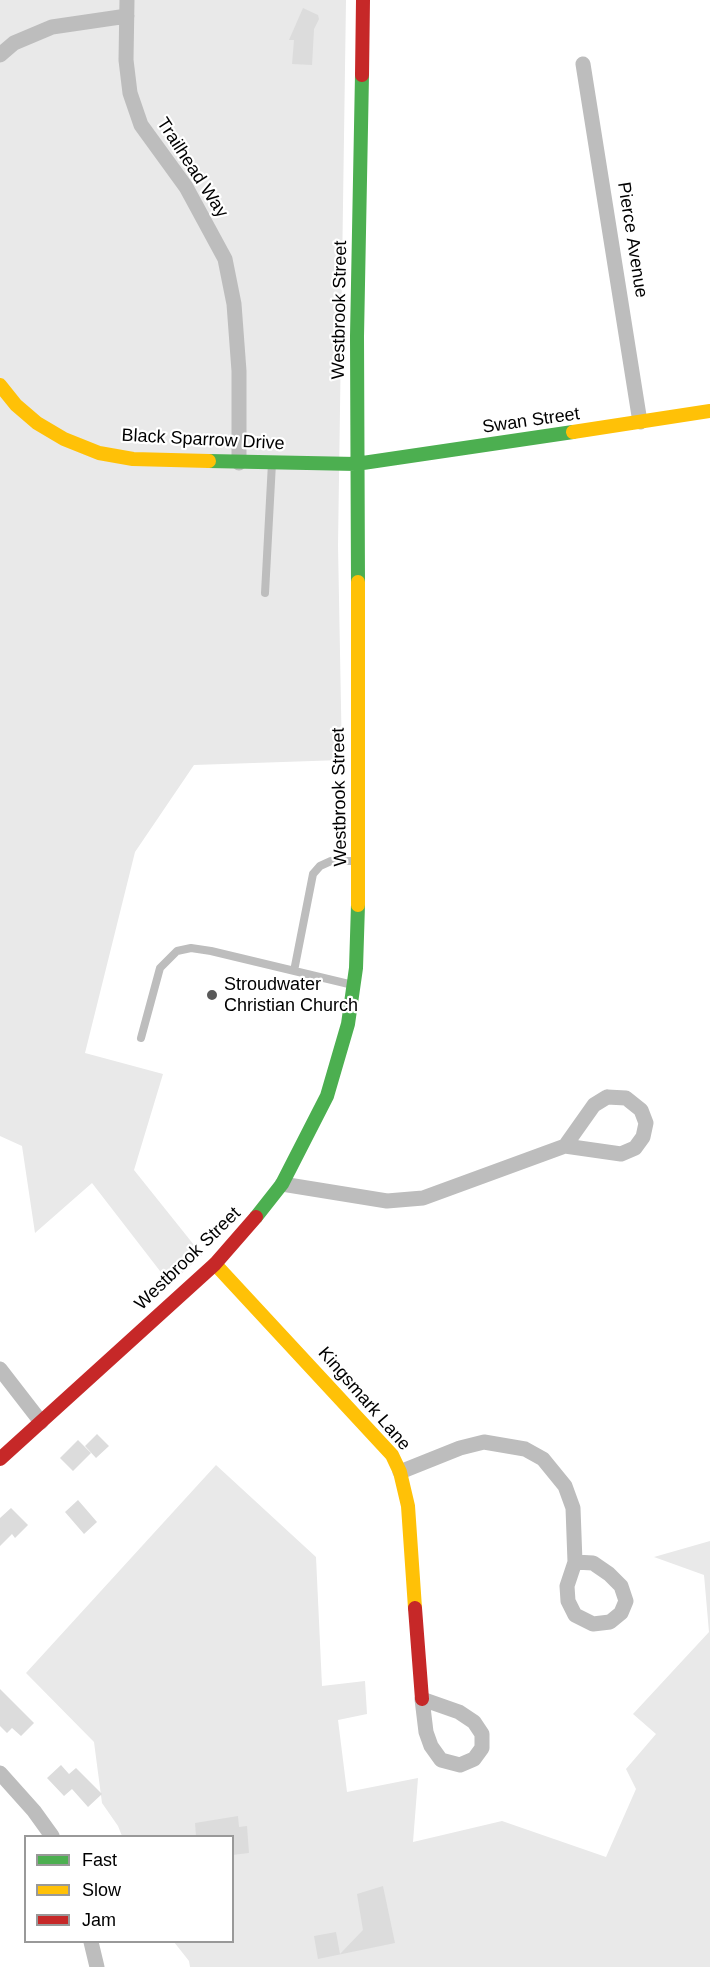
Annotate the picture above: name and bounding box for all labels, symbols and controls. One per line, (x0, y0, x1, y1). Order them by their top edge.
street label: Trailhead Way (152, 114, 232, 222)
street label: Pierce Avenue (612, 181, 652, 299)
street label: Westbrook Street (328, 240, 352, 380)
street label: Swan Street (481, 403, 581, 439)
street label: Black Sparrow Drive (121, 425, 285, 455)
street label: Westbrook Street (328, 727, 352, 867)
place label: Stroudwater Christian Church (224, 974, 358, 1016)
marker: Stroudwater Christian Church (205, 988, 219, 1002)
street label: Westbrook Street (131, 1203, 245, 1315)
street label: Kingsmark Lane (313, 1343, 415, 1455)
legend (24, 1835, 234, 1943)
text: Fast (82, 1850, 117, 1870)
text: Slow (82, 1880, 121, 1900)
text: Jam (82, 1910, 116, 1930)

